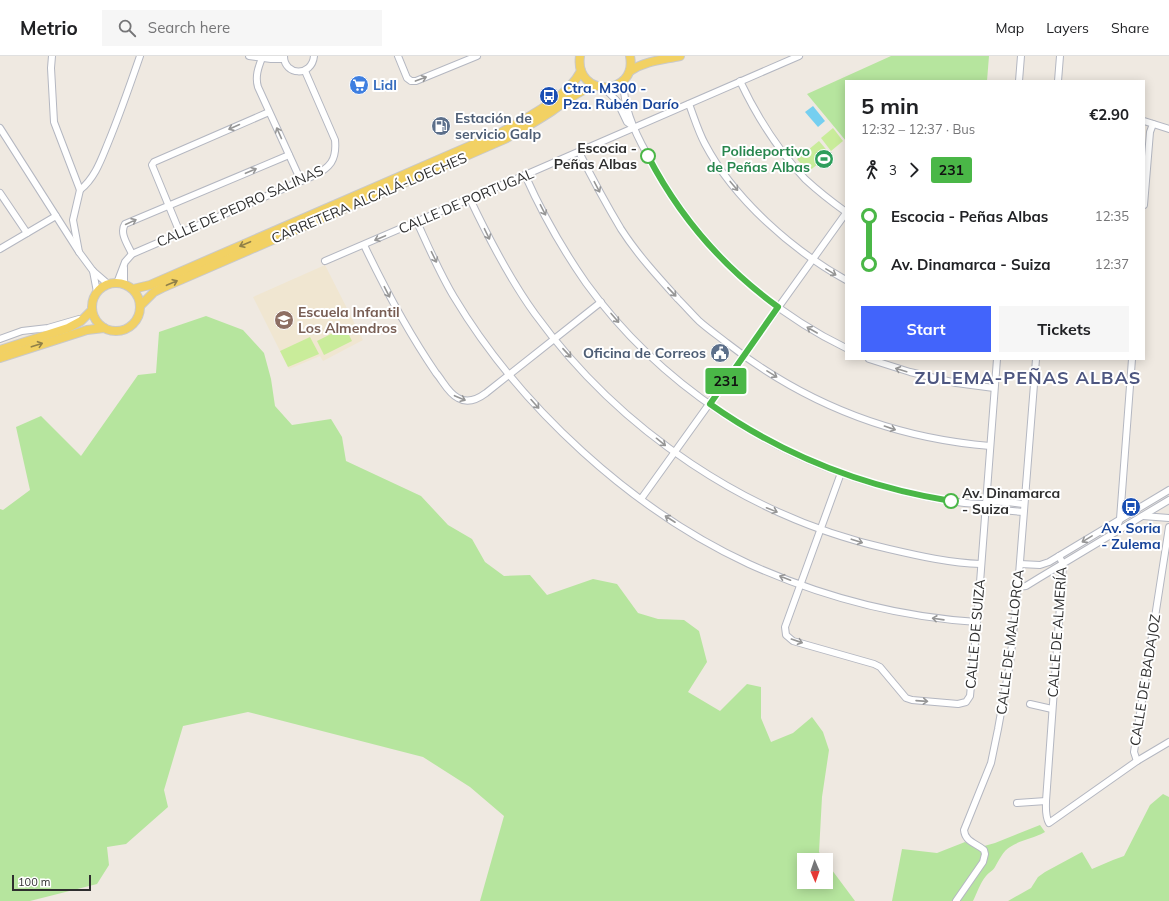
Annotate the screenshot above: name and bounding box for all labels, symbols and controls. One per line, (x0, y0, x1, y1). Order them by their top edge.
search box (102, 10, 382, 46)
text: Metrio (20, 16, 78, 40)
icon: search (116, 17, 138, 39)
text: Search here (148, 18, 230, 37)
text: Map (995, 19, 1024, 37)
text: Layers (1046, 19, 1089, 37)
text: Share (1111, 19, 1149, 37)
supermarket icon: Lidl (348, 74, 370, 96)
one-way arrow (414, 75, 427, 82)
place label: Lidl (373, 76, 397, 94)
place label: Ctra. M300 - Pza. Rubén Darío (563, 79, 679, 113)
bus stop icon: Ctra. M300 - Pza. Rubén Darío (538, 85, 560, 107)
text: 5 min (861, 92, 919, 120)
text: €2.90 (1089, 105, 1129, 124)
place label: Estación de servicio Galp (455, 109, 541, 143)
fuel station icon: Estación de servicio Galp (430, 115, 452, 137)
text: 12:32 – 12:37 · Bus (861, 121, 975, 137)
one-way arrow (228, 124, 240, 132)
one-way arrow (275, 127, 282, 139)
place label: Escocia - Peñas Albas (554, 139, 637, 173)
place label: Polideportivo de Peñas Albas (707, 142, 810, 176)
street label: CARRETERA ALCALÁ-LOECHES (268, 148, 470, 247)
marker: Escocia - Peñas Albas (640, 148, 656, 164)
sports icon: Polideportivo de Peñas Albas (813, 148, 835, 170)
icon: walk (861, 159, 883, 181)
icon: forward (903, 159, 925, 181)
street label: CALLE DE PEDRO SALINAS (154, 161, 326, 251)
text: 231 (939, 161, 964, 179)
text: 3 (889, 162, 897, 178)
street label: CALLE DE PORTUGAL (396, 164, 537, 238)
one-way arrow (244, 167, 256, 174)
one-way arrow (594, 180, 601, 192)
one-way arrow (730, 181, 739, 192)
one-way arrow (539, 204, 547, 216)
text: Escocia - Peñas Albas (891, 207, 1048, 226)
text: 12:35 (1095, 208, 1129, 224)
one-way arrow (125, 218, 137, 225)
one-way arrow (484, 228, 492, 240)
one-way arrow (374, 234, 386, 242)
one-way arrow (239, 240, 251, 248)
one-way arrow (431, 251, 438, 263)
text: Av. Dinamarca - Suiza (891, 255, 1051, 274)
text: 12:37 (1095, 256, 1129, 272)
one-way arrow (825, 268, 837, 276)
one-way arrow (165, 279, 177, 287)
one-way arrow (384, 286, 391, 298)
one-way arrow (667, 287, 677, 297)
place label: Escuela Infantil Los Almendros (298, 303, 400, 337)
button: Start (861, 306, 991, 352)
button: Tickets (999, 306, 1129, 352)
school or university icon: Escuela Infantil Los Almendros (273, 309, 295, 331)
one-way arrow (610, 313, 619, 323)
one-way arrow (806, 325, 818, 333)
one-way arrow (31, 341, 43, 349)
public building icon: Oficina de Correos (709, 342, 731, 364)
place label: Oficina de Correos (583, 344, 706, 362)
one-way arrow (562, 348, 571, 358)
one-way arrow (896, 365, 908, 373)
district label: ZULEMA-PEÑAS ALBAS (915, 366, 1141, 389)
line badge: 231 (703, 368, 749, 394)
one-way arrow (766, 371, 778, 379)
text: 231 (713, 372, 739, 390)
one-way arrow (454, 395, 466, 402)
one-way arrow (531, 399, 540, 409)
one-way arrow (883, 425, 896, 432)
one-way arrow (656, 438, 667, 447)
place label: Av. Dinamarca - Suiza (962, 484, 1060, 518)
marker: Av. Dinamarca - Suiza (943, 493, 959, 509)
bus stop icon: Av. Soria - Zulema (1120, 496, 1142, 518)
one-way arrow (766, 506, 778, 514)
one-way arrow (665, 515, 676, 523)
place label: Av. Soria - Zulema (1101, 519, 1161, 553)
one-way arrow (1082, 535, 1093, 543)
one-way arrow (850, 538, 863, 545)
street label: CALLE DE ALMERÍA (1043, 565, 1071, 698)
street label: CALLE DE MALLORCA (992, 568, 1028, 716)
one-way arrow (780, 574, 792, 582)
street label: CALLE DE SUIZA (961, 578, 989, 690)
street label: CALLE DE BADAJOZ (1126, 613, 1164, 747)
one-way arrow (932, 615, 945, 623)
one-way arrow (790, 638, 802, 646)
one-way arrow (915, 698, 928, 705)
north arrow (797, 853, 833, 889)
map controls (797, 853, 833, 889)
scale bar (12, 873, 91, 892)
text: 100 m (18, 875, 50, 889)

